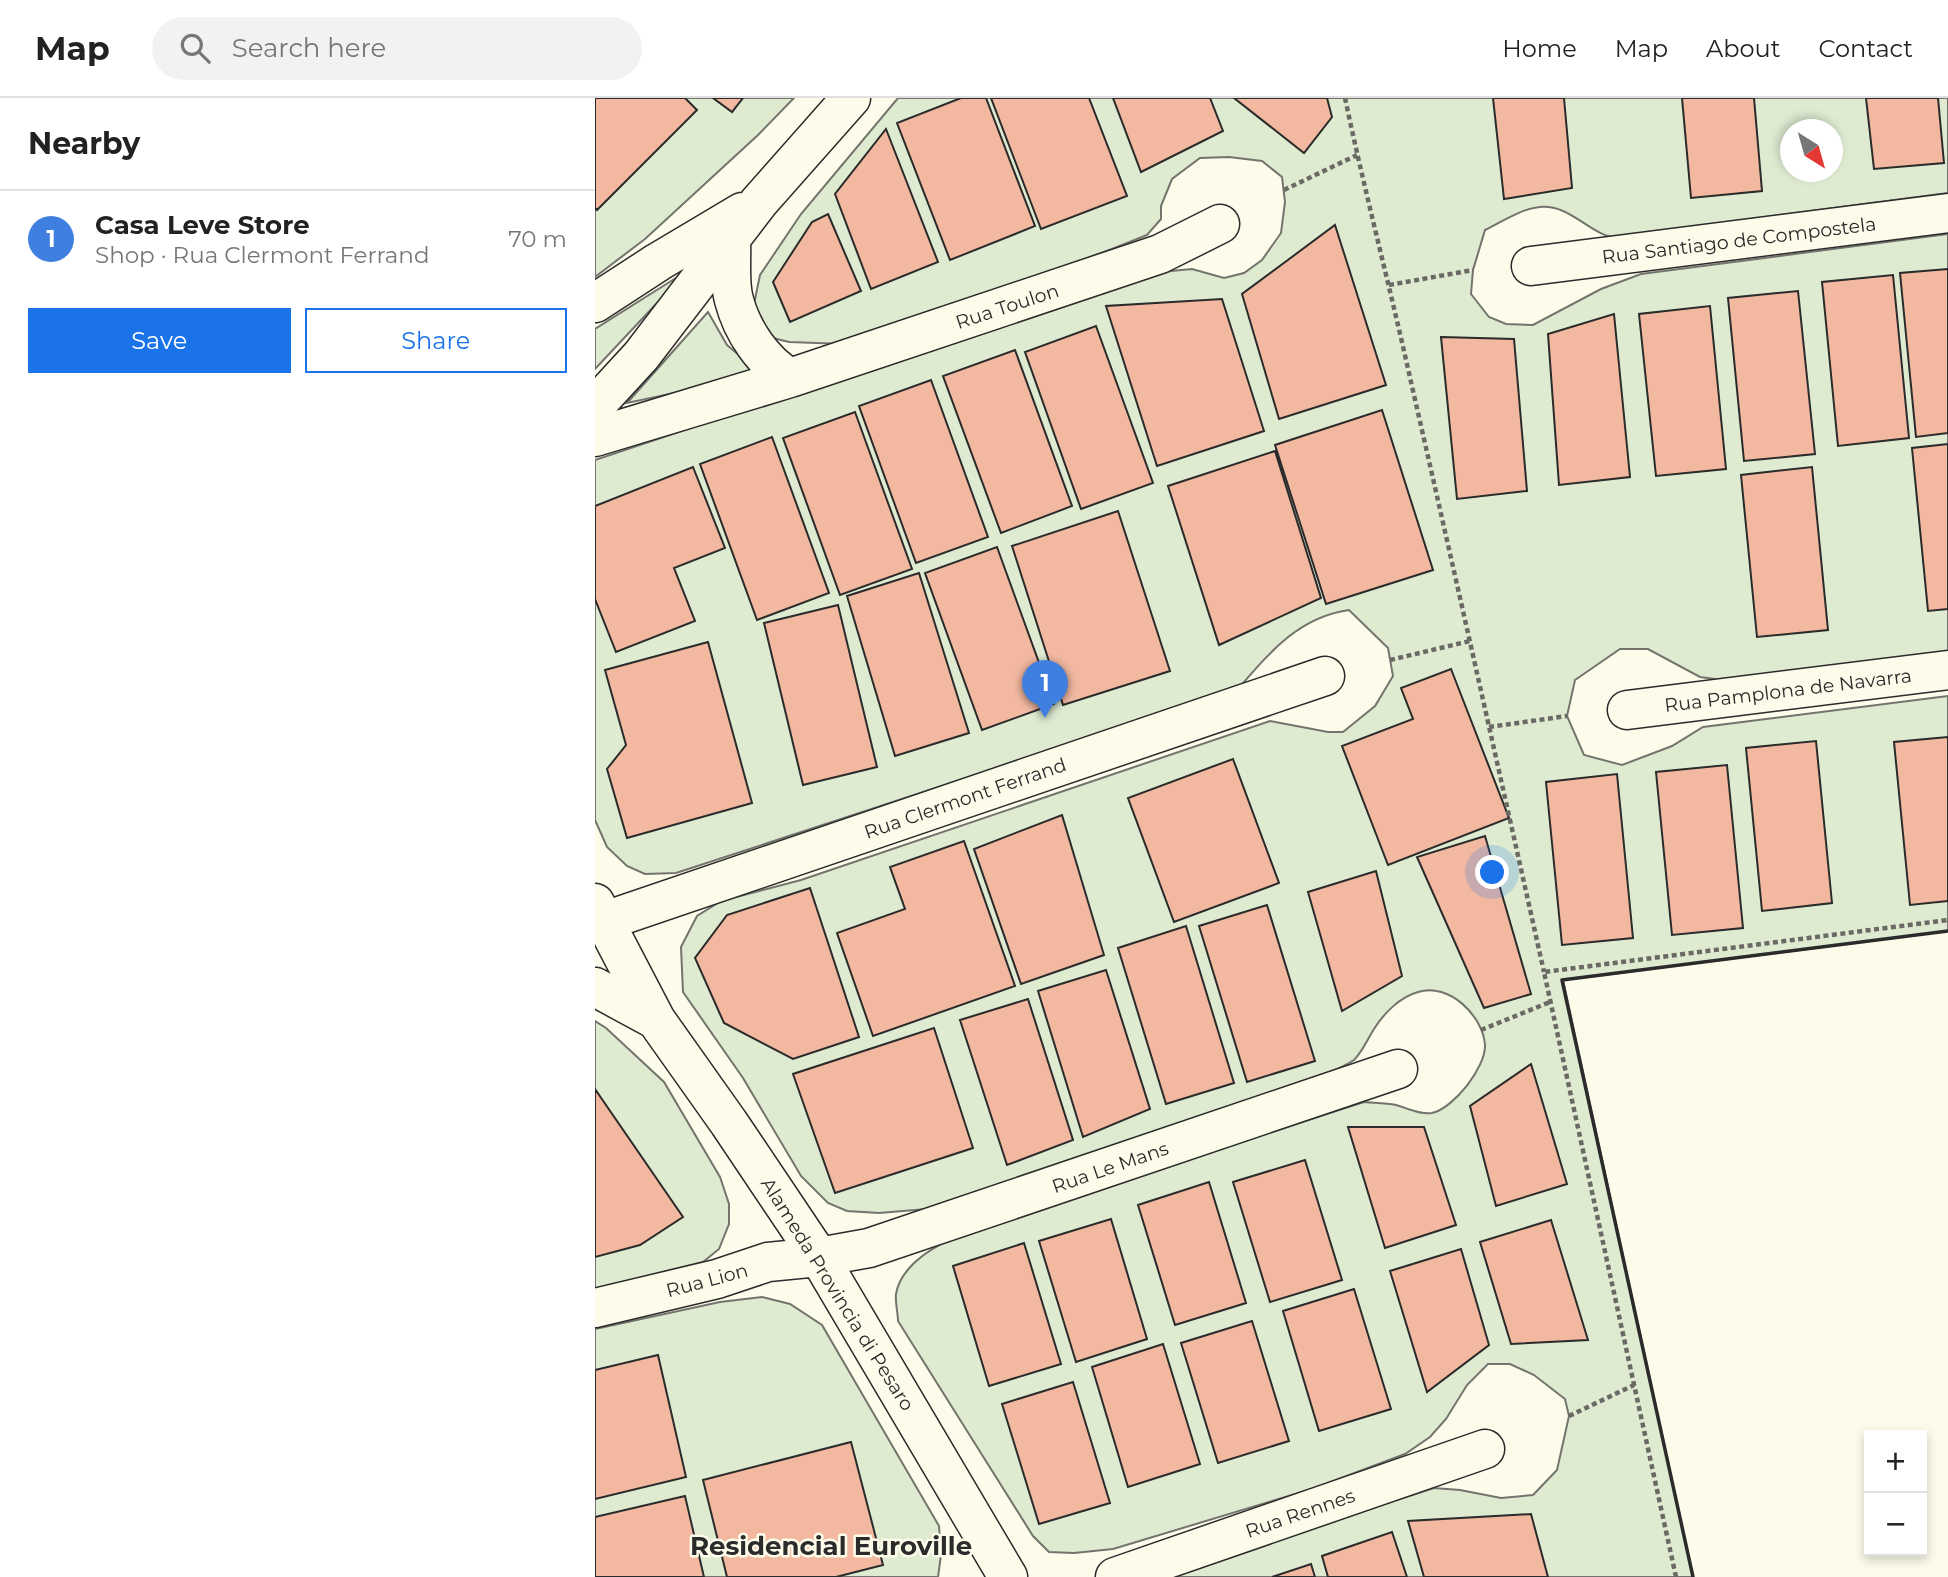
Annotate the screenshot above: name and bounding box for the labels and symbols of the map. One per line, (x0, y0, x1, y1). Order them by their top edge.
north arrow (1780, 119, 1843, 182)
street label: Rua Santiago de Compostela (1601, 212, 1877, 269)
street label: Rua Toulon (953, 279, 1062, 334)
pin: 1 (1022, 660, 1068, 718)
street label: Rua Pamplona de Navarra (1663, 664, 1913, 717)
street label: Rua Clermont Ferrand (861, 753, 1069, 844)
your location (1475, 855, 1509, 889)
street label: Rua Le Mans (1049, 1137, 1171, 1198)
street label: Alameda Provincia di Pesaro (756, 1173, 919, 1415)
street label: Rua Lion (664, 1259, 751, 1302)
street label: Rua Rennes (1242, 1484, 1358, 1543)
district label: Residencial Euroville (690, 1530, 972, 1562)

